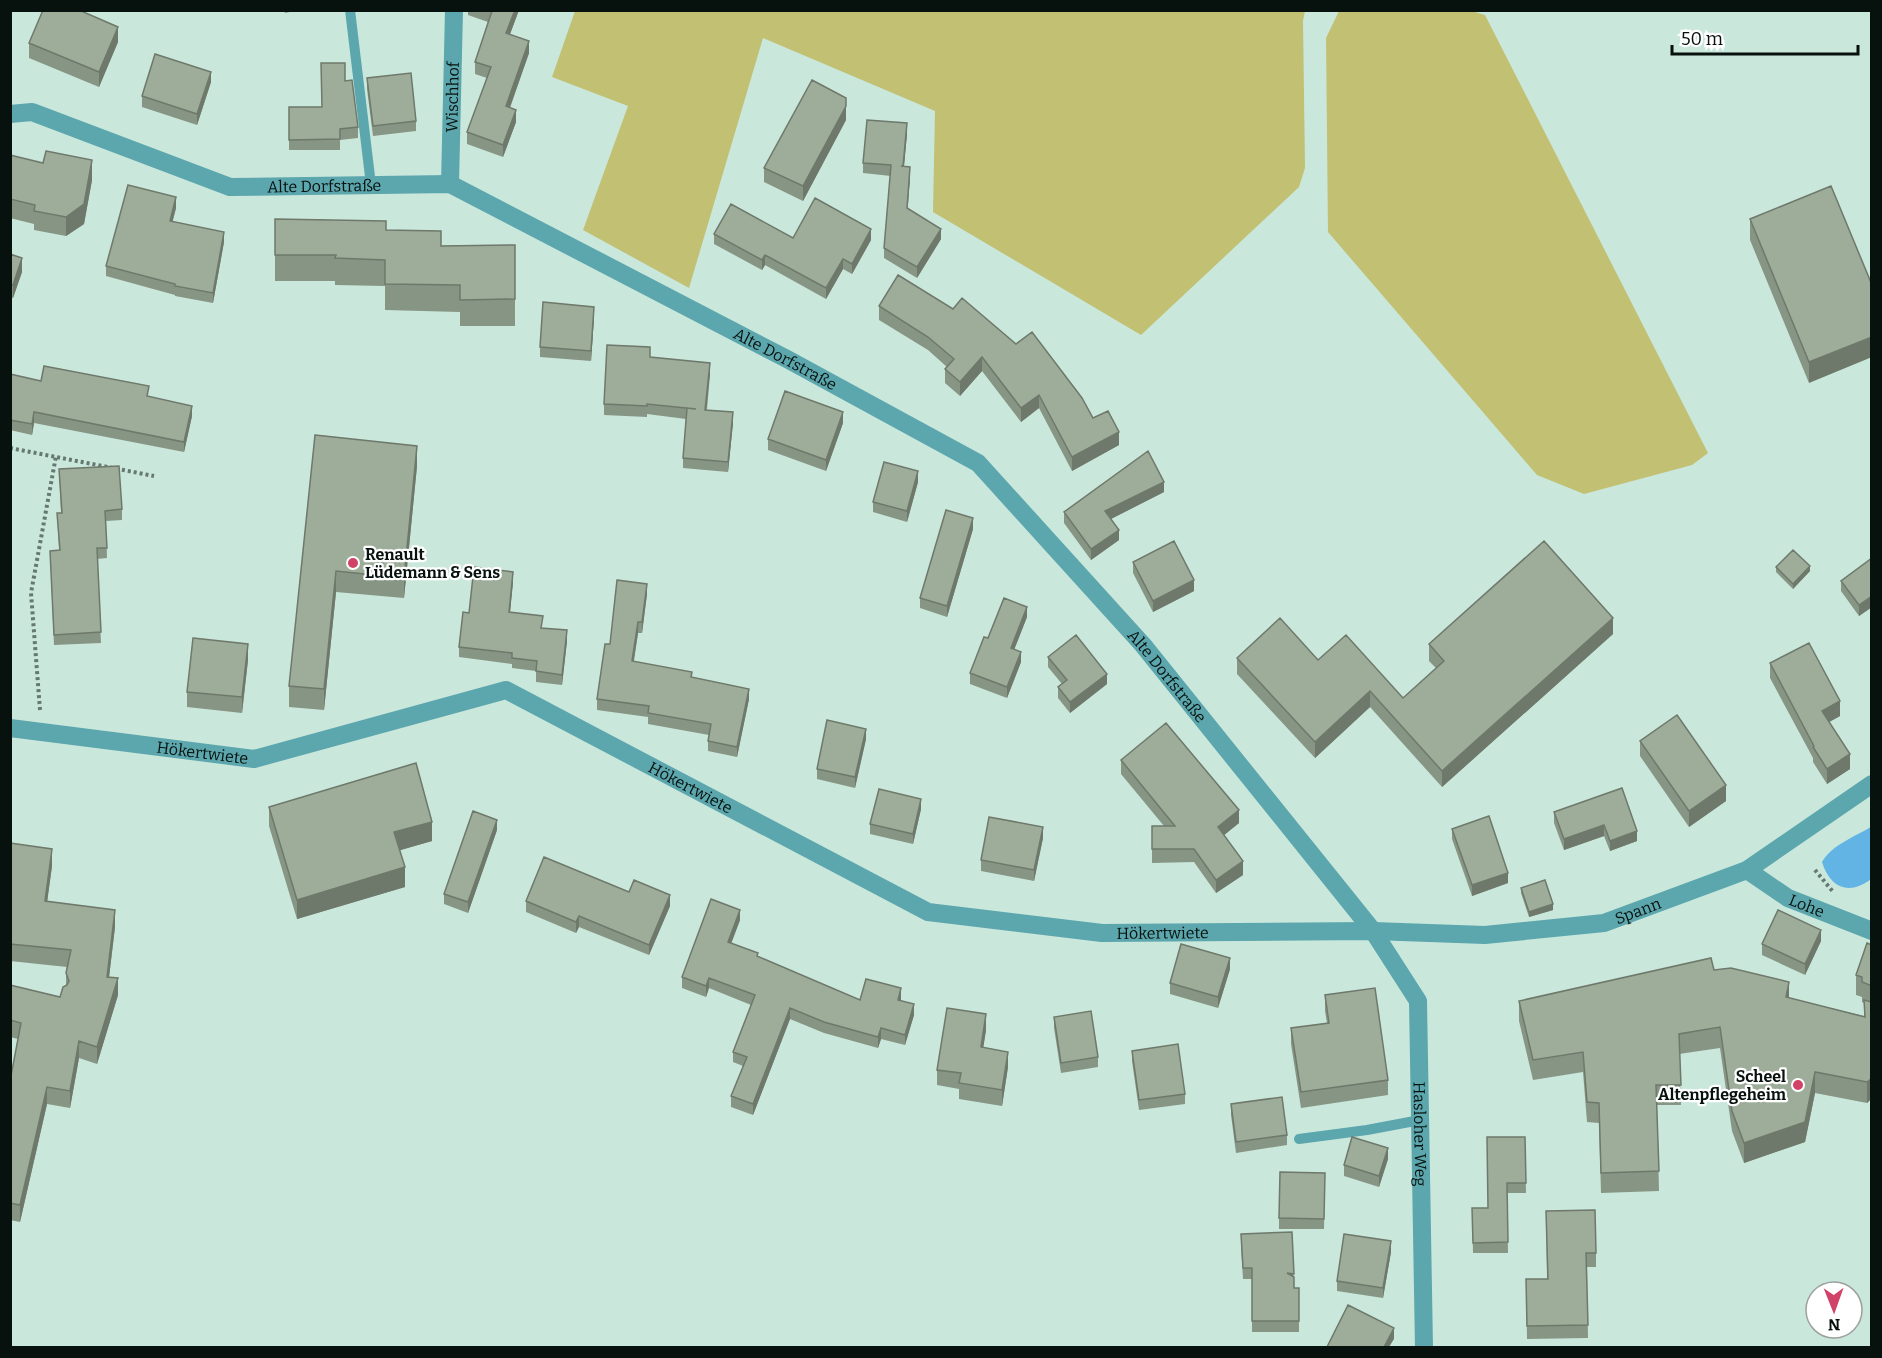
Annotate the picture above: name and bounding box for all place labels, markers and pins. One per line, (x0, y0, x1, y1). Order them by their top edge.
place label: Renault Lüdemann & Sens (365, 545, 500, 582)
marker: Renault Lüdemann & Sens (346, 556, 360, 570)
place label: Scheel Altenpflegeheim (1658, 1067, 1787, 1104)
marker: Scheel Altenpflegeheim (1791, 1078, 1805, 1092)

